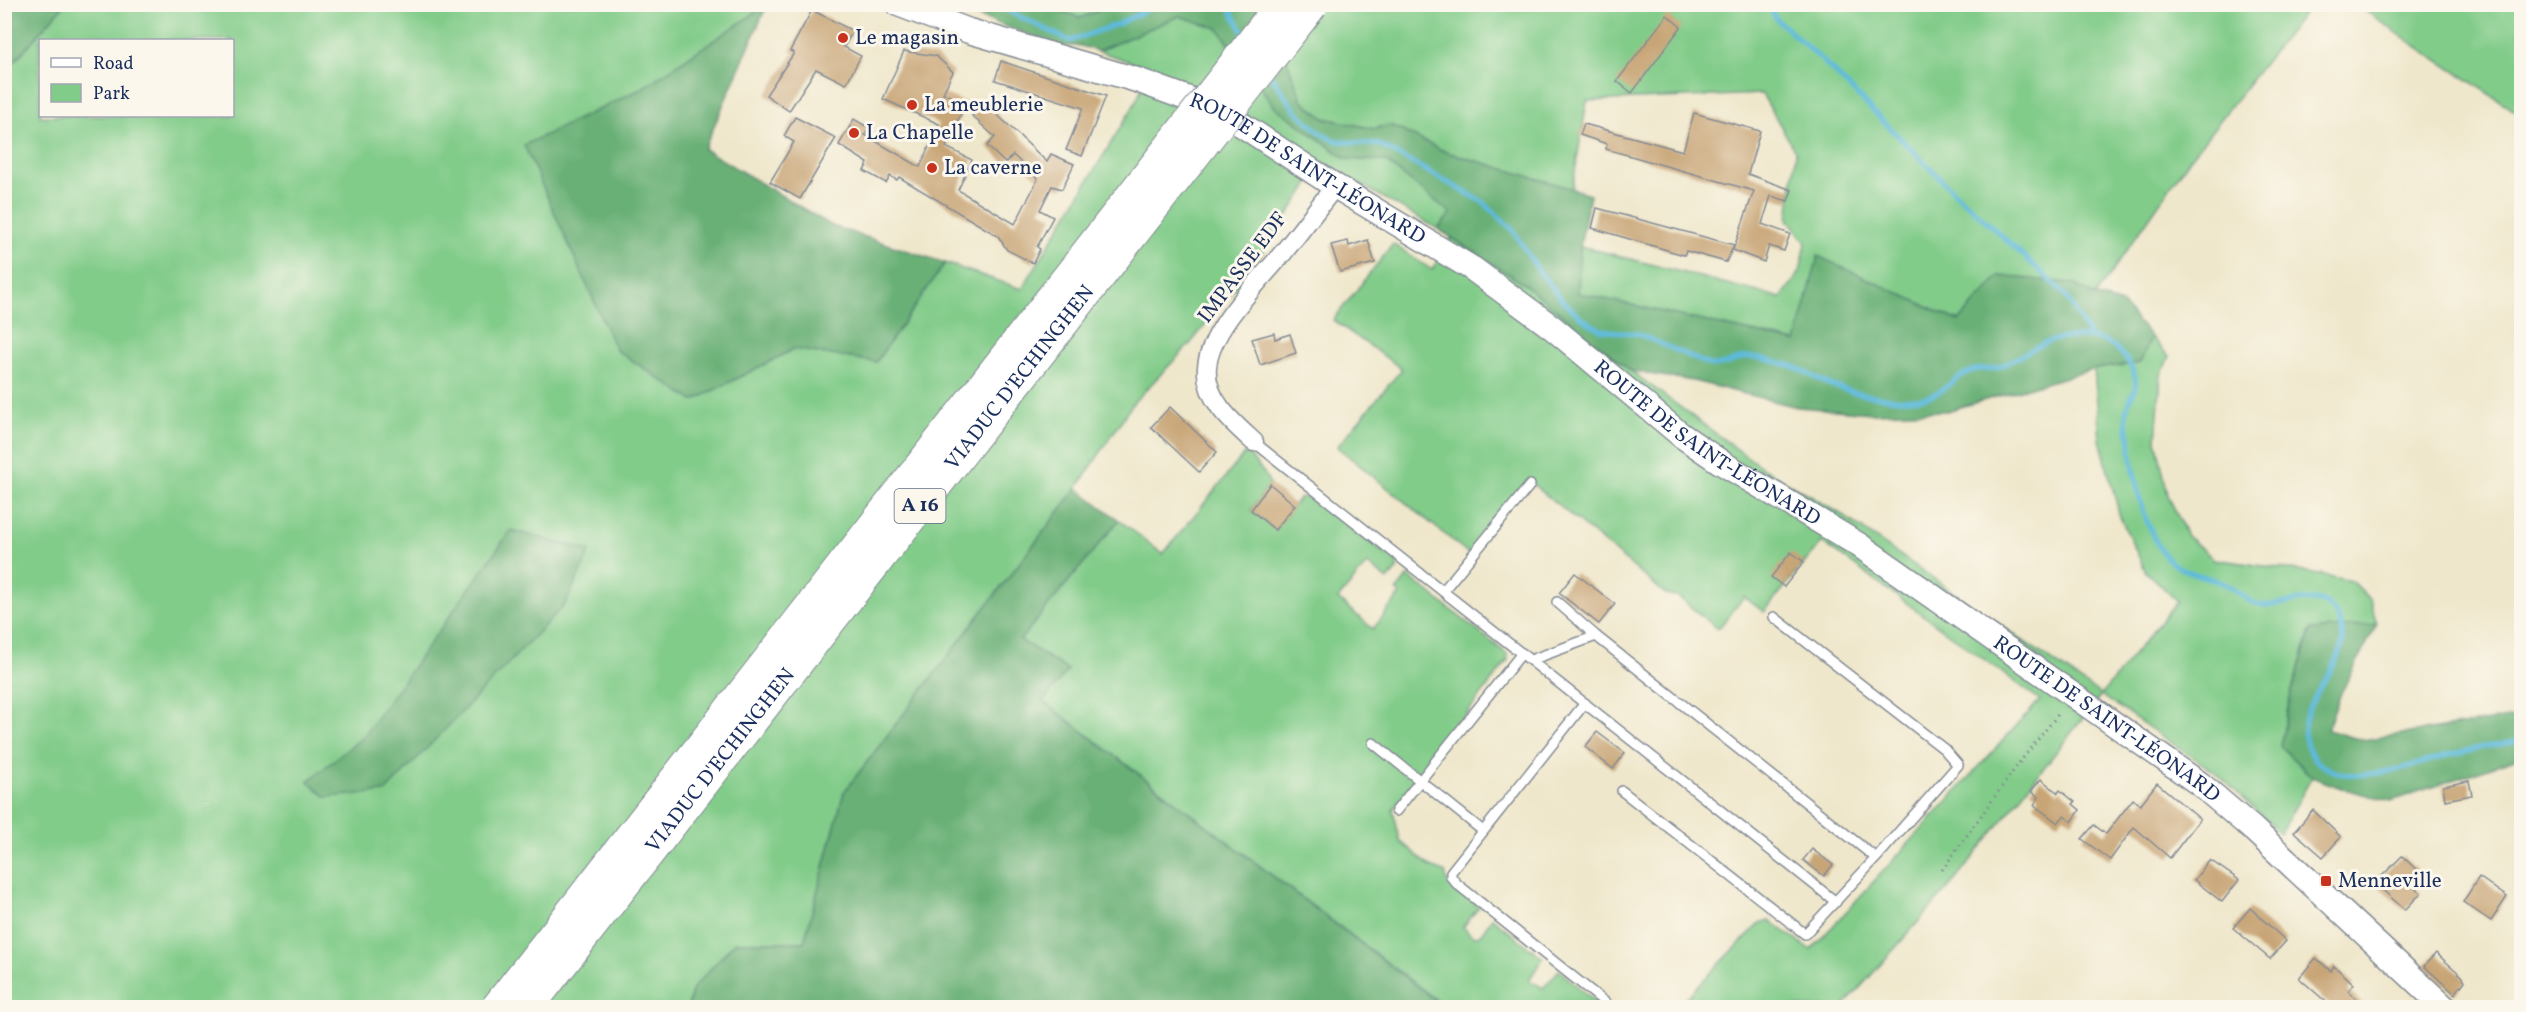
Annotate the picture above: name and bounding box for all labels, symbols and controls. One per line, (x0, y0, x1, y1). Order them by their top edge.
place label: Le magasin (855, 24, 959, 53)
marker: Le magasin (836, 31, 850, 45)
legend (39, 39, 234, 117)
text: Road (93, 52, 134, 77)
text: Park (93, 82, 130, 107)
street label: ROUTE DE SAINT-LÉONARD (1185, 86, 1431, 252)
place label: La meublerie (924, 91, 1043, 120)
marker: La meublerie (905, 98, 919, 112)
place label: La Chapelle (866, 119, 974, 148)
marker: La Chapelle (847, 126, 861, 140)
place label: La caverne (944, 154, 1042, 183)
marker: La caverne (925, 161, 939, 175)
street label: IMPASSE EDF (1191, 206, 1295, 330)
street label: VIADUC D'ECHINGHEN (938, 279, 1101, 476)
street label: ROUTE DE SAINT-LÉONARD (1587, 353, 1826, 533)
road number: A 16 (894, 489, 946, 523)
street label: ROUTE DE SAINT-LÉONARD (1987, 629, 2226, 810)
street label: VIADUC D'ECHINGHEN (639, 662, 802, 859)
place label: Menneville (2338, 867, 2442, 896)
marker: Menneville (2319, 874, 2333, 888)

